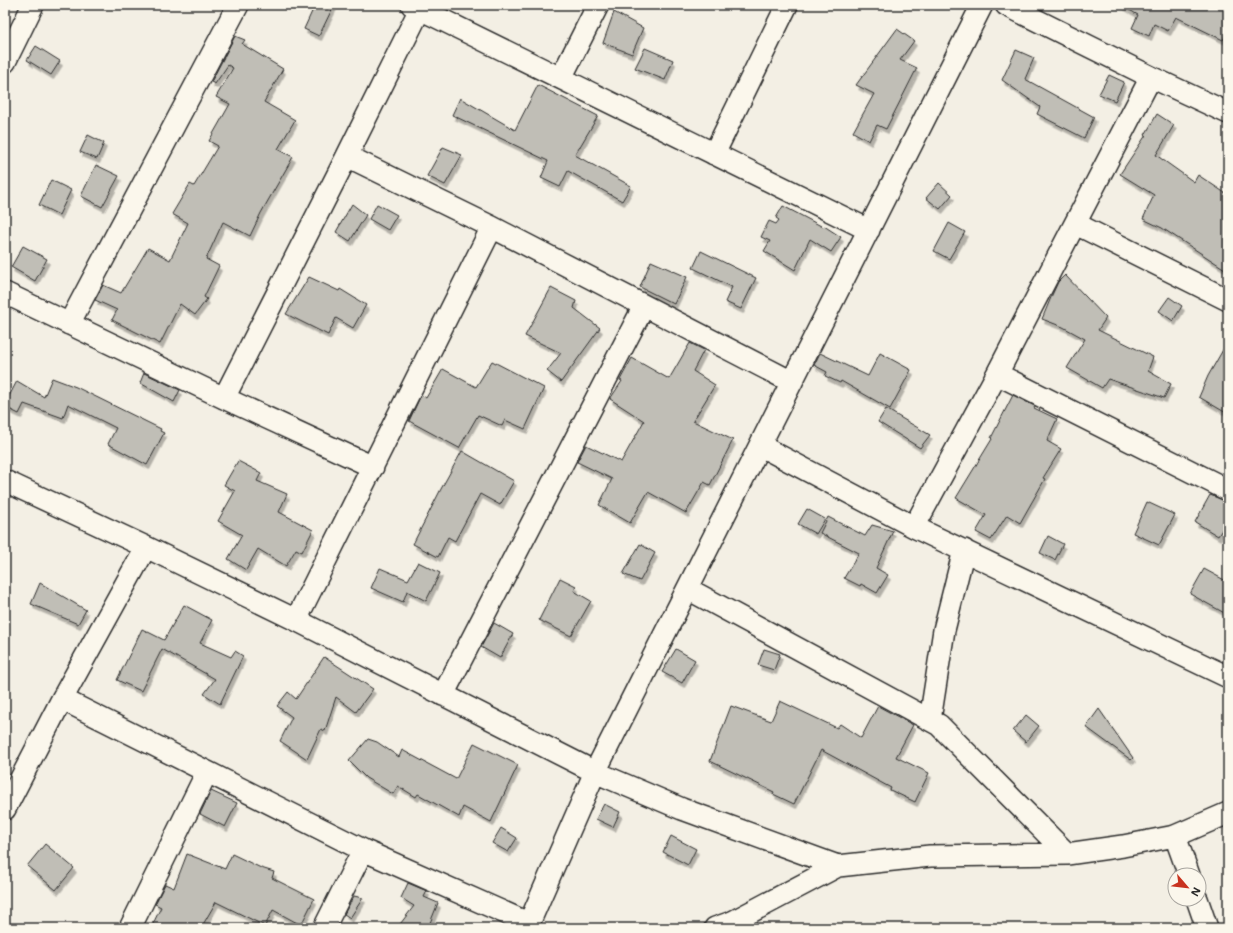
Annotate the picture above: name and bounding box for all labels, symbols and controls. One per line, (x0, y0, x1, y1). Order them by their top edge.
north arrow (1167, 867, 1207, 907)
text: N (1188, 885, 1205, 899)

